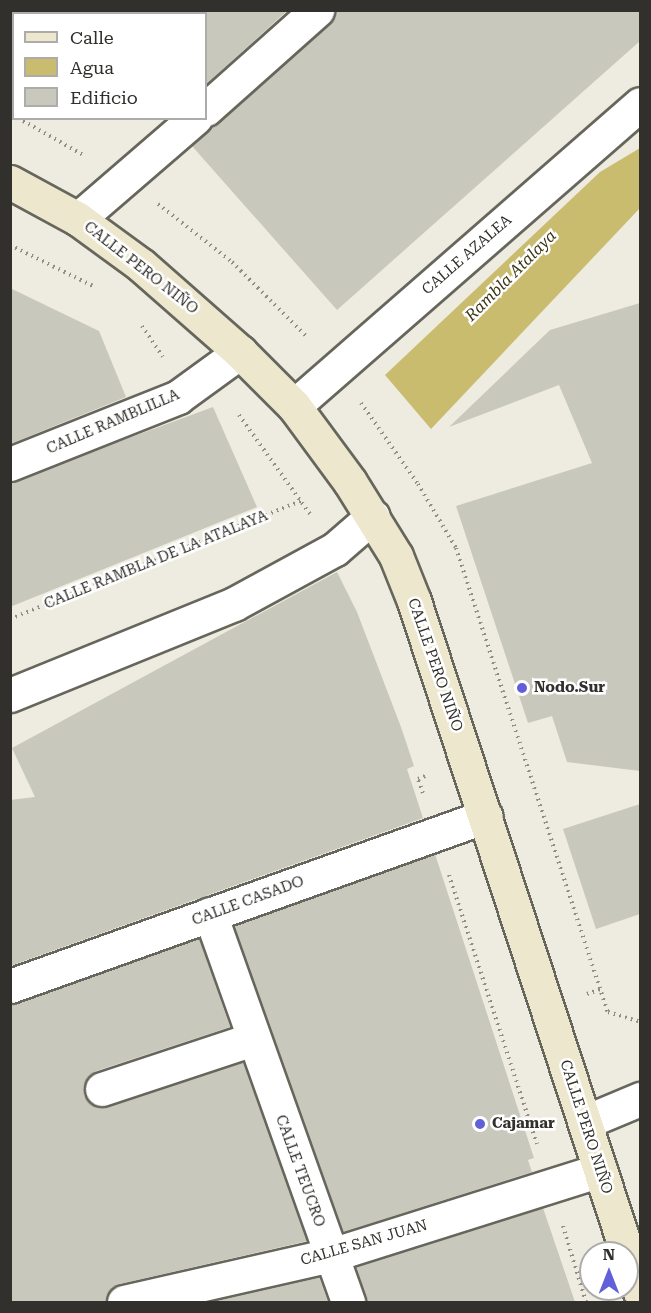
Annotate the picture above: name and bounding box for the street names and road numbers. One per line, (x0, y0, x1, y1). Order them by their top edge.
street label: CALLE AZALEA (418, 211, 516, 299)
street label: CALLE PERO NIÑO (80, 218, 202, 318)
street label: CALLE RAMBLILLA (44, 386, 182, 458)
street label: CALLE RAMBLA DE LA ATALAYA (41, 507, 271, 613)
street label: CALLE PERO NIÑO (404, 596, 466, 734)
street label: CALLE CASADO (190, 872, 306, 930)
street label: CALLE PERO NIÑO (556, 1058, 616, 1196)
street label: CALLE TEUCRO (271, 1113, 329, 1229)
street label: CALLE SAN JUAN (298, 1216, 430, 1270)

